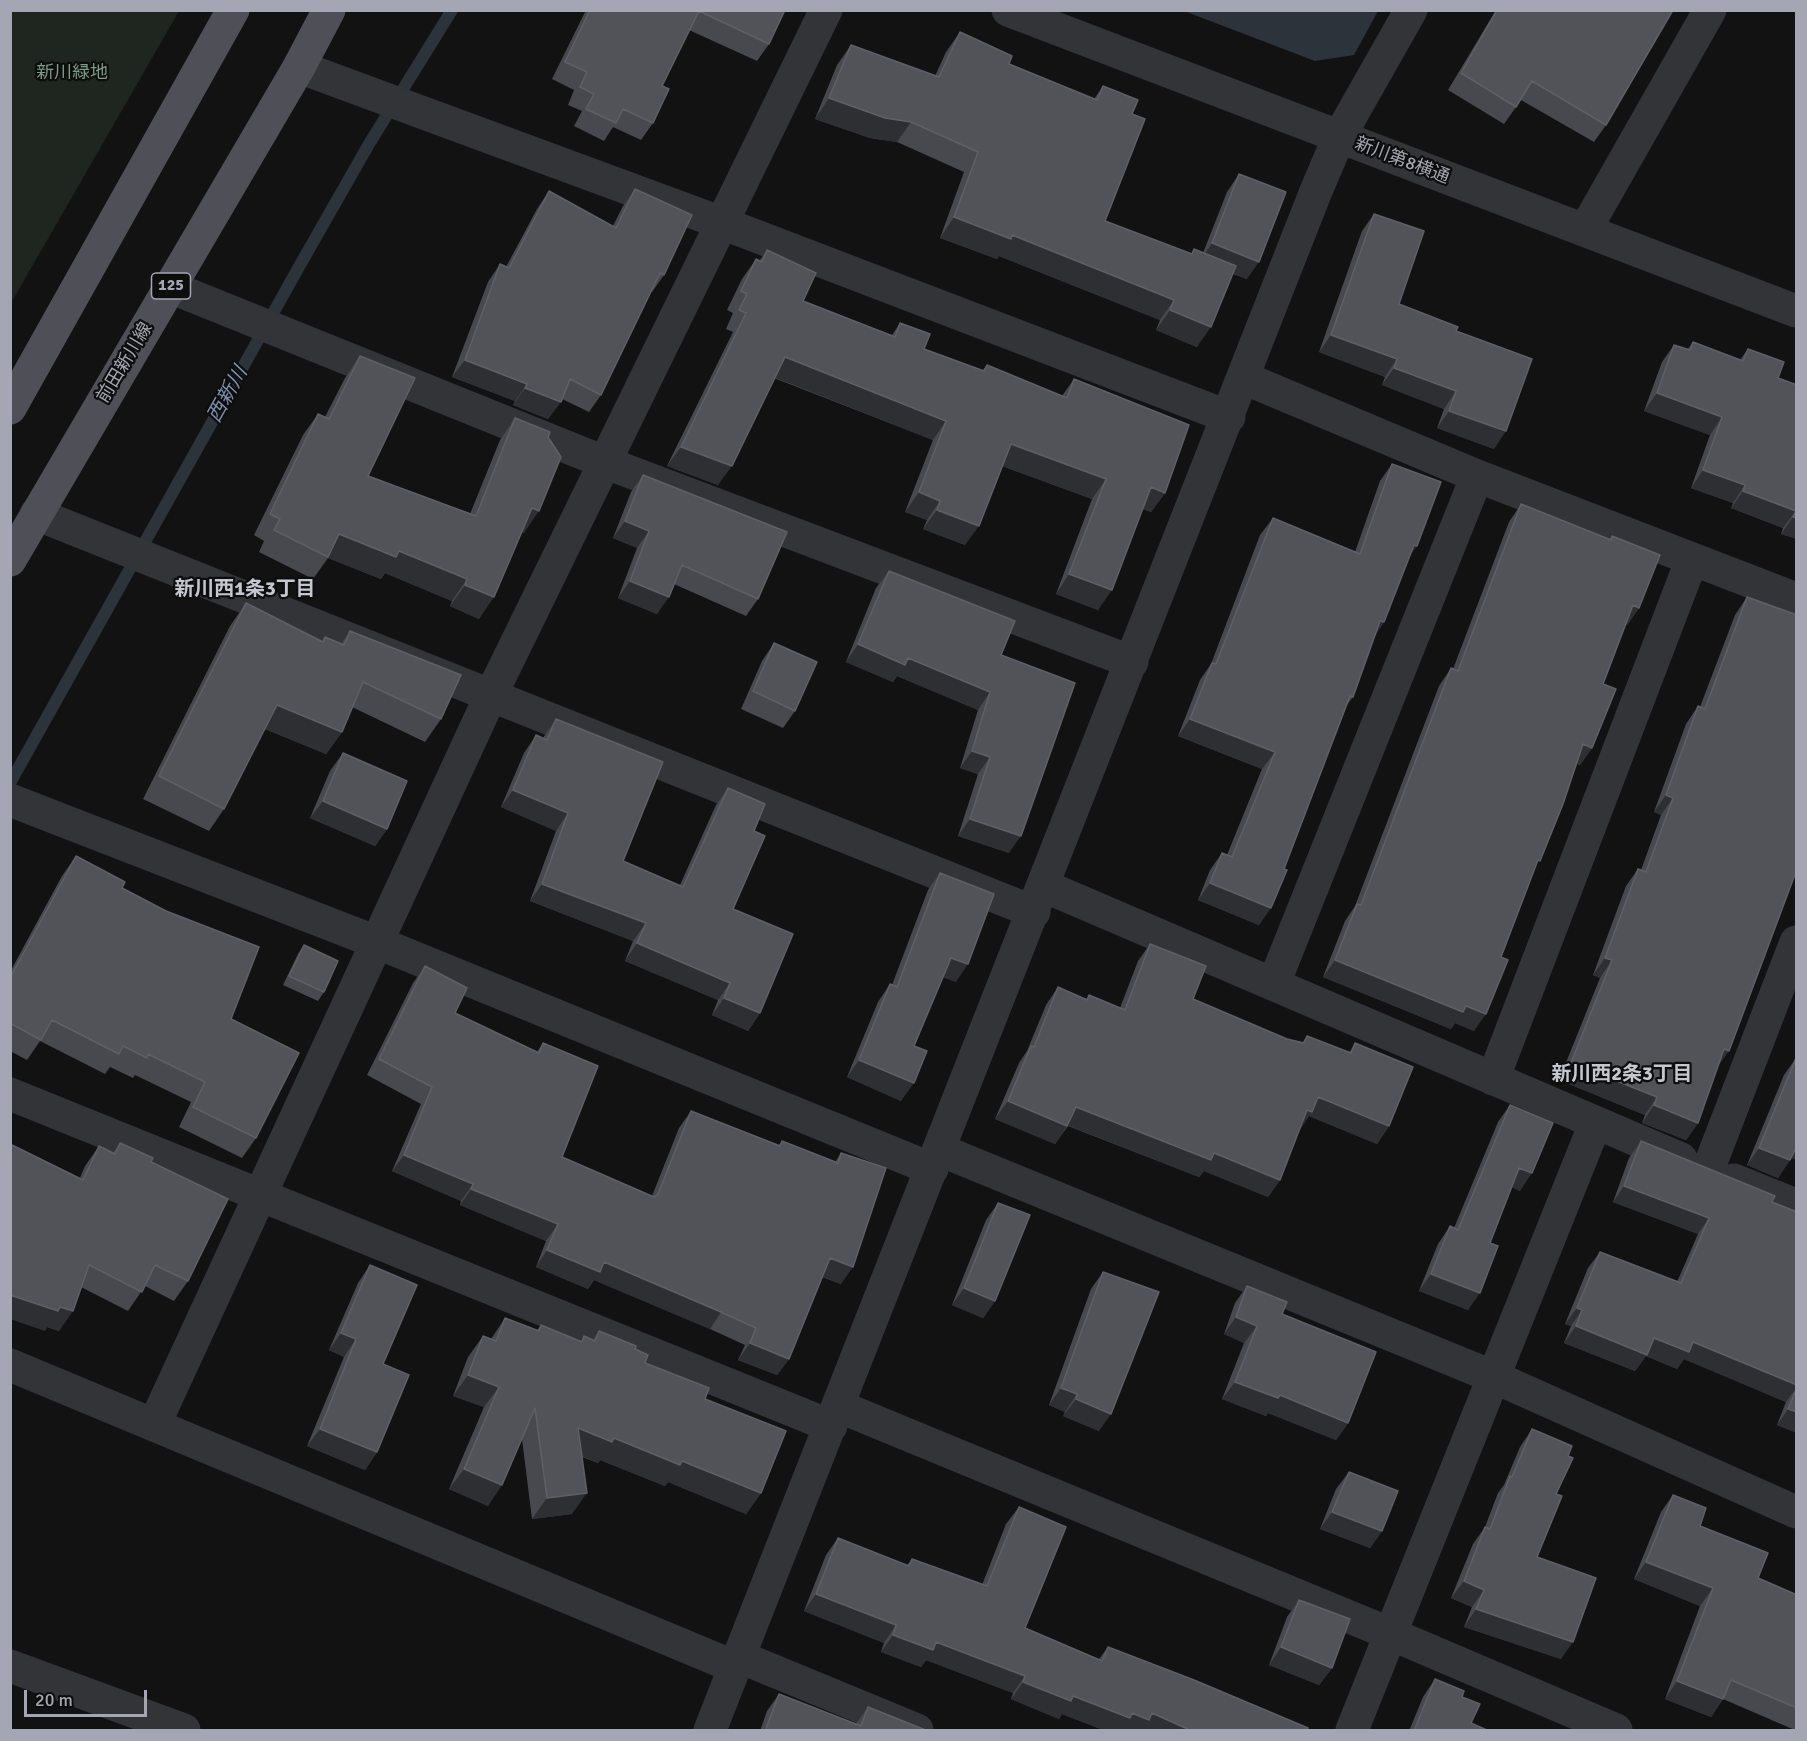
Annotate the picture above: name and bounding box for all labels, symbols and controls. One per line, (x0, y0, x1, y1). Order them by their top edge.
park label: 新川緑地 (36, 62, 108, 84)
street label: 新川第8横通 (1352, 133, 1452, 189)
road number: 125 (152, 273, 190, 299)
street label: 前田新川線 (93, 319, 157, 407)
water label: 西新川 (203, 363, 253, 427)
district label: 新川西1条3丁目 (174, 578, 316, 602)
district label: 新川西2条3丁目 (1551, 1063, 1693, 1087)
scale bar (27, 1678, 150, 1716)
text: 20 m (35, 1689, 73, 1711)

